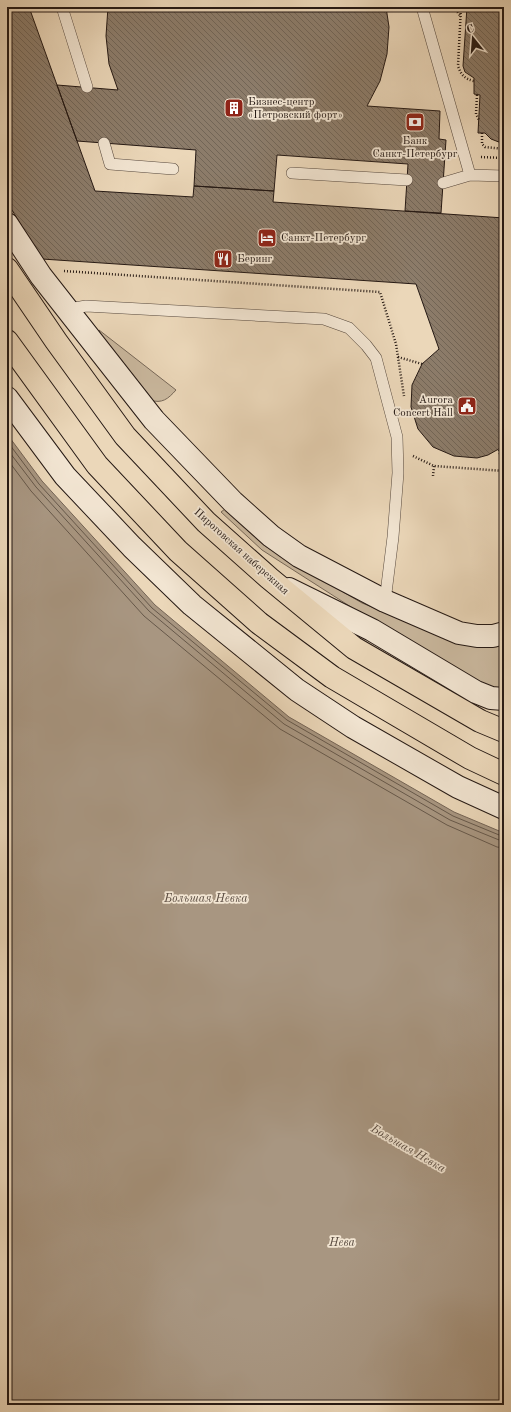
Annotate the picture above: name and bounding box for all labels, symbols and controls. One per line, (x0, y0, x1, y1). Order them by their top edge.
north arrow (453, 18, 493, 58)
text: С (465, 24, 476, 36)
building icon: Бизнес-центр «Петровский форт» (223, 97, 245, 119)
place label: Бизнес-центр «Петровский форт» (248, 97, 343, 121)
bank icon: Банк Санкт-Петербург (404, 111, 426, 133)
place label: Банк Санкт-Петербург (372, 136, 458, 160)
hotel icon: Санкт-Петербург (256, 227, 278, 249)
place label: Санкт-Петербург (281, 233, 366, 244)
restaurant icon: Беринг (212, 248, 234, 270)
place label: Беринг (237, 254, 272, 265)
place label: Aurora Concert Hall (393, 395, 454, 419)
public building icon: Aurora Concert Hall (456, 395, 478, 417)
street label: Пироговская набережная (192, 507, 291, 597)
water label: Большая Невка (163, 893, 248, 905)
water label: Большая Невка (368, 1122, 448, 1175)
water label: Нева (328, 1237, 356, 1249)

